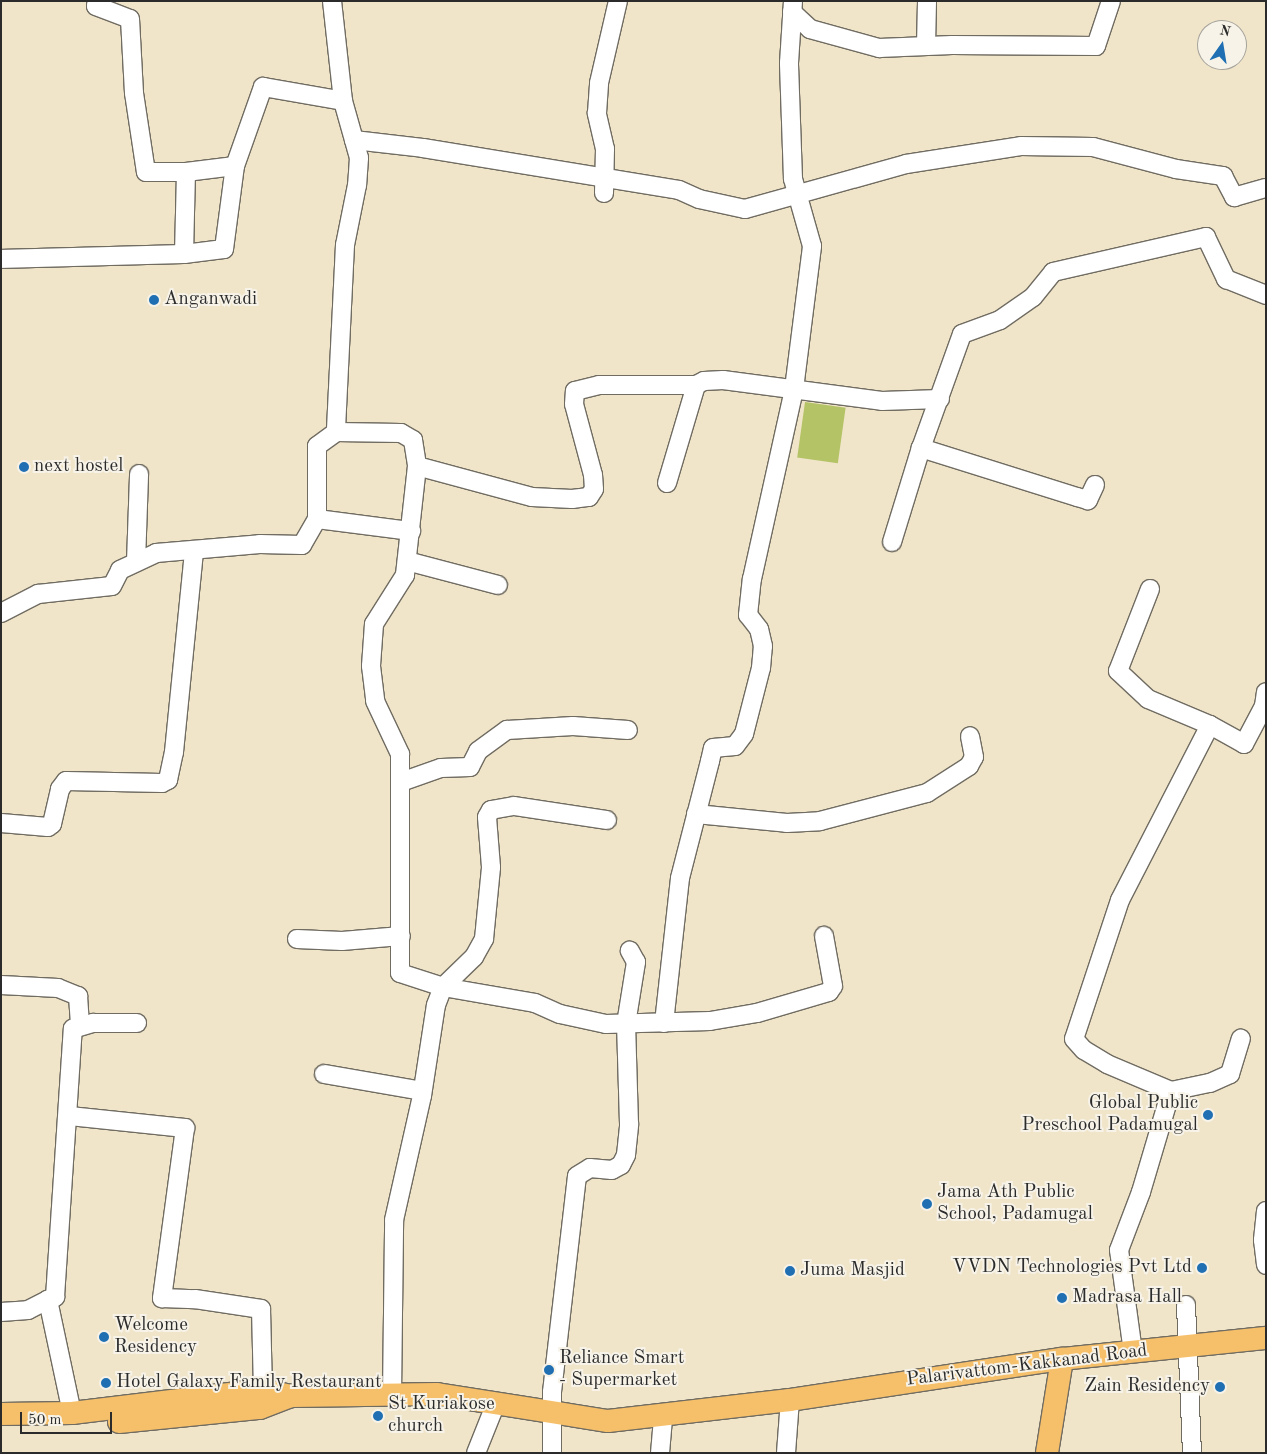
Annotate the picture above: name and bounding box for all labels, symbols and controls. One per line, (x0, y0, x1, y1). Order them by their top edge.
north arrow (1197, 20, 1247, 70)
text: N (1218, 23, 1232, 39)
place label: Anganwadi (164, 289, 257, 311)
marker: Anganwadi (148, 294, 160, 306)
place label: next hostel (34, 456, 123, 478)
marker: next hostel (18, 461, 30, 473)
place label: Global Public Preschool Padamugal (1022, 1093, 1198, 1137)
marker: Global Public Preschool Padamugal (1202, 1109, 1214, 1121)
place label: Jama Ath Public School, Padamugal (937, 1182, 1093, 1226)
marker: Jama Ath Public School, Padamugal (921, 1198, 933, 1210)
place label: VVDN Technologies Pvt Ltd (952, 1257, 1192, 1279)
place label: Juma Masjid (800, 1260, 905, 1282)
marker: VVDN Technologies Pvt Ltd (1196, 1262, 1208, 1274)
marker: Juma Masjid (784, 1265, 796, 1277)
place label: Madrasa Hall (1072, 1287, 1182, 1309)
marker: Madrasa Hall (1056, 1292, 1068, 1304)
place label: Welcome Residency (114, 1315, 197, 1359)
marker: Welcome Residency (98, 1331, 110, 1343)
street label: Palarivattom-Kakkanad Road (905, 1340, 1149, 1392)
place label: Reliance Smart - Supermarket (559, 1348, 684, 1392)
marker: Reliance Smart - Supermarket (543, 1364, 555, 1376)
place label: Hotel Galaxy Family Restaurant (116, 1372, 382, 1394)
place label: Zain Residency (1085, 1376, 1210, 1398)
marker: Hotel Galaxy Family Restaurant (100, 1377, 112, 1389)
marker: Zain Residency (1214, 1381, 1226, 1393)
place label: St Kuriakose church (388, 1394, 495, 1438)
scale bar (22, 1402, 115, 1434)
marker: St Kuriakose church (372, 1410, 384, 1422)
text: 50 m (28, 1413, 62, 1428)

